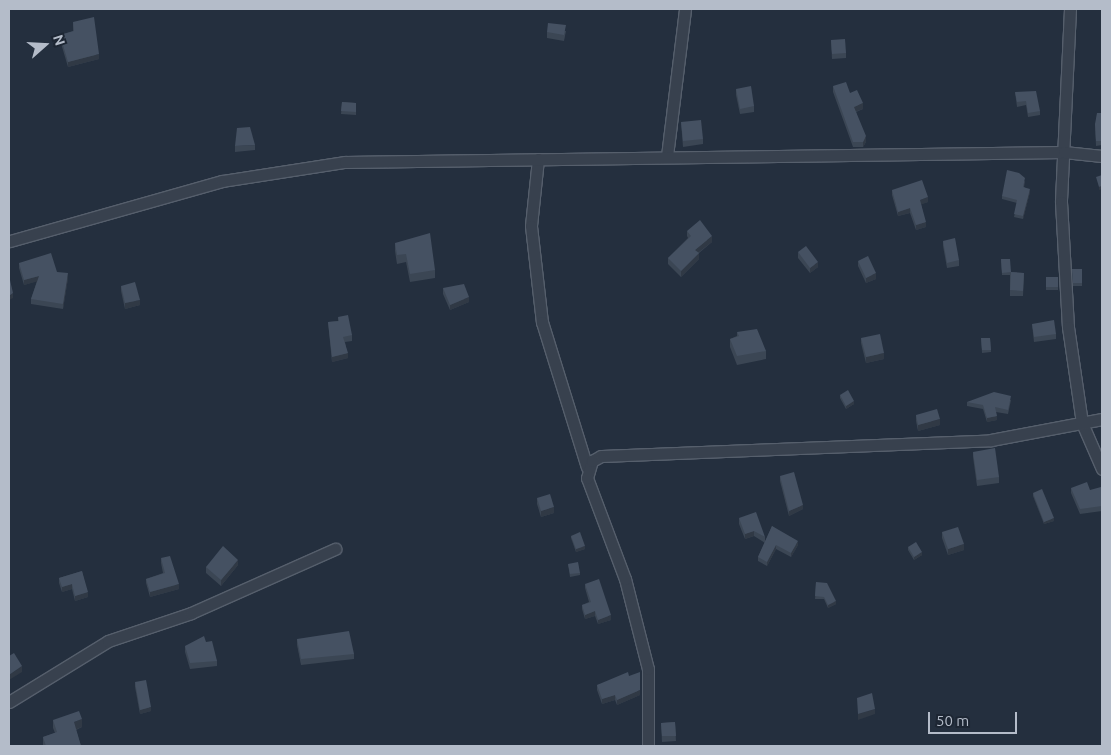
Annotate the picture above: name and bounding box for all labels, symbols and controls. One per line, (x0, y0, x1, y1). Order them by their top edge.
north arrow (20, 20, 70, 70)
text: N (50, 33, 68, 48)
scale bar (931, 702, 1020, 734)
text: 50 m (936, 712, 969, 729)

